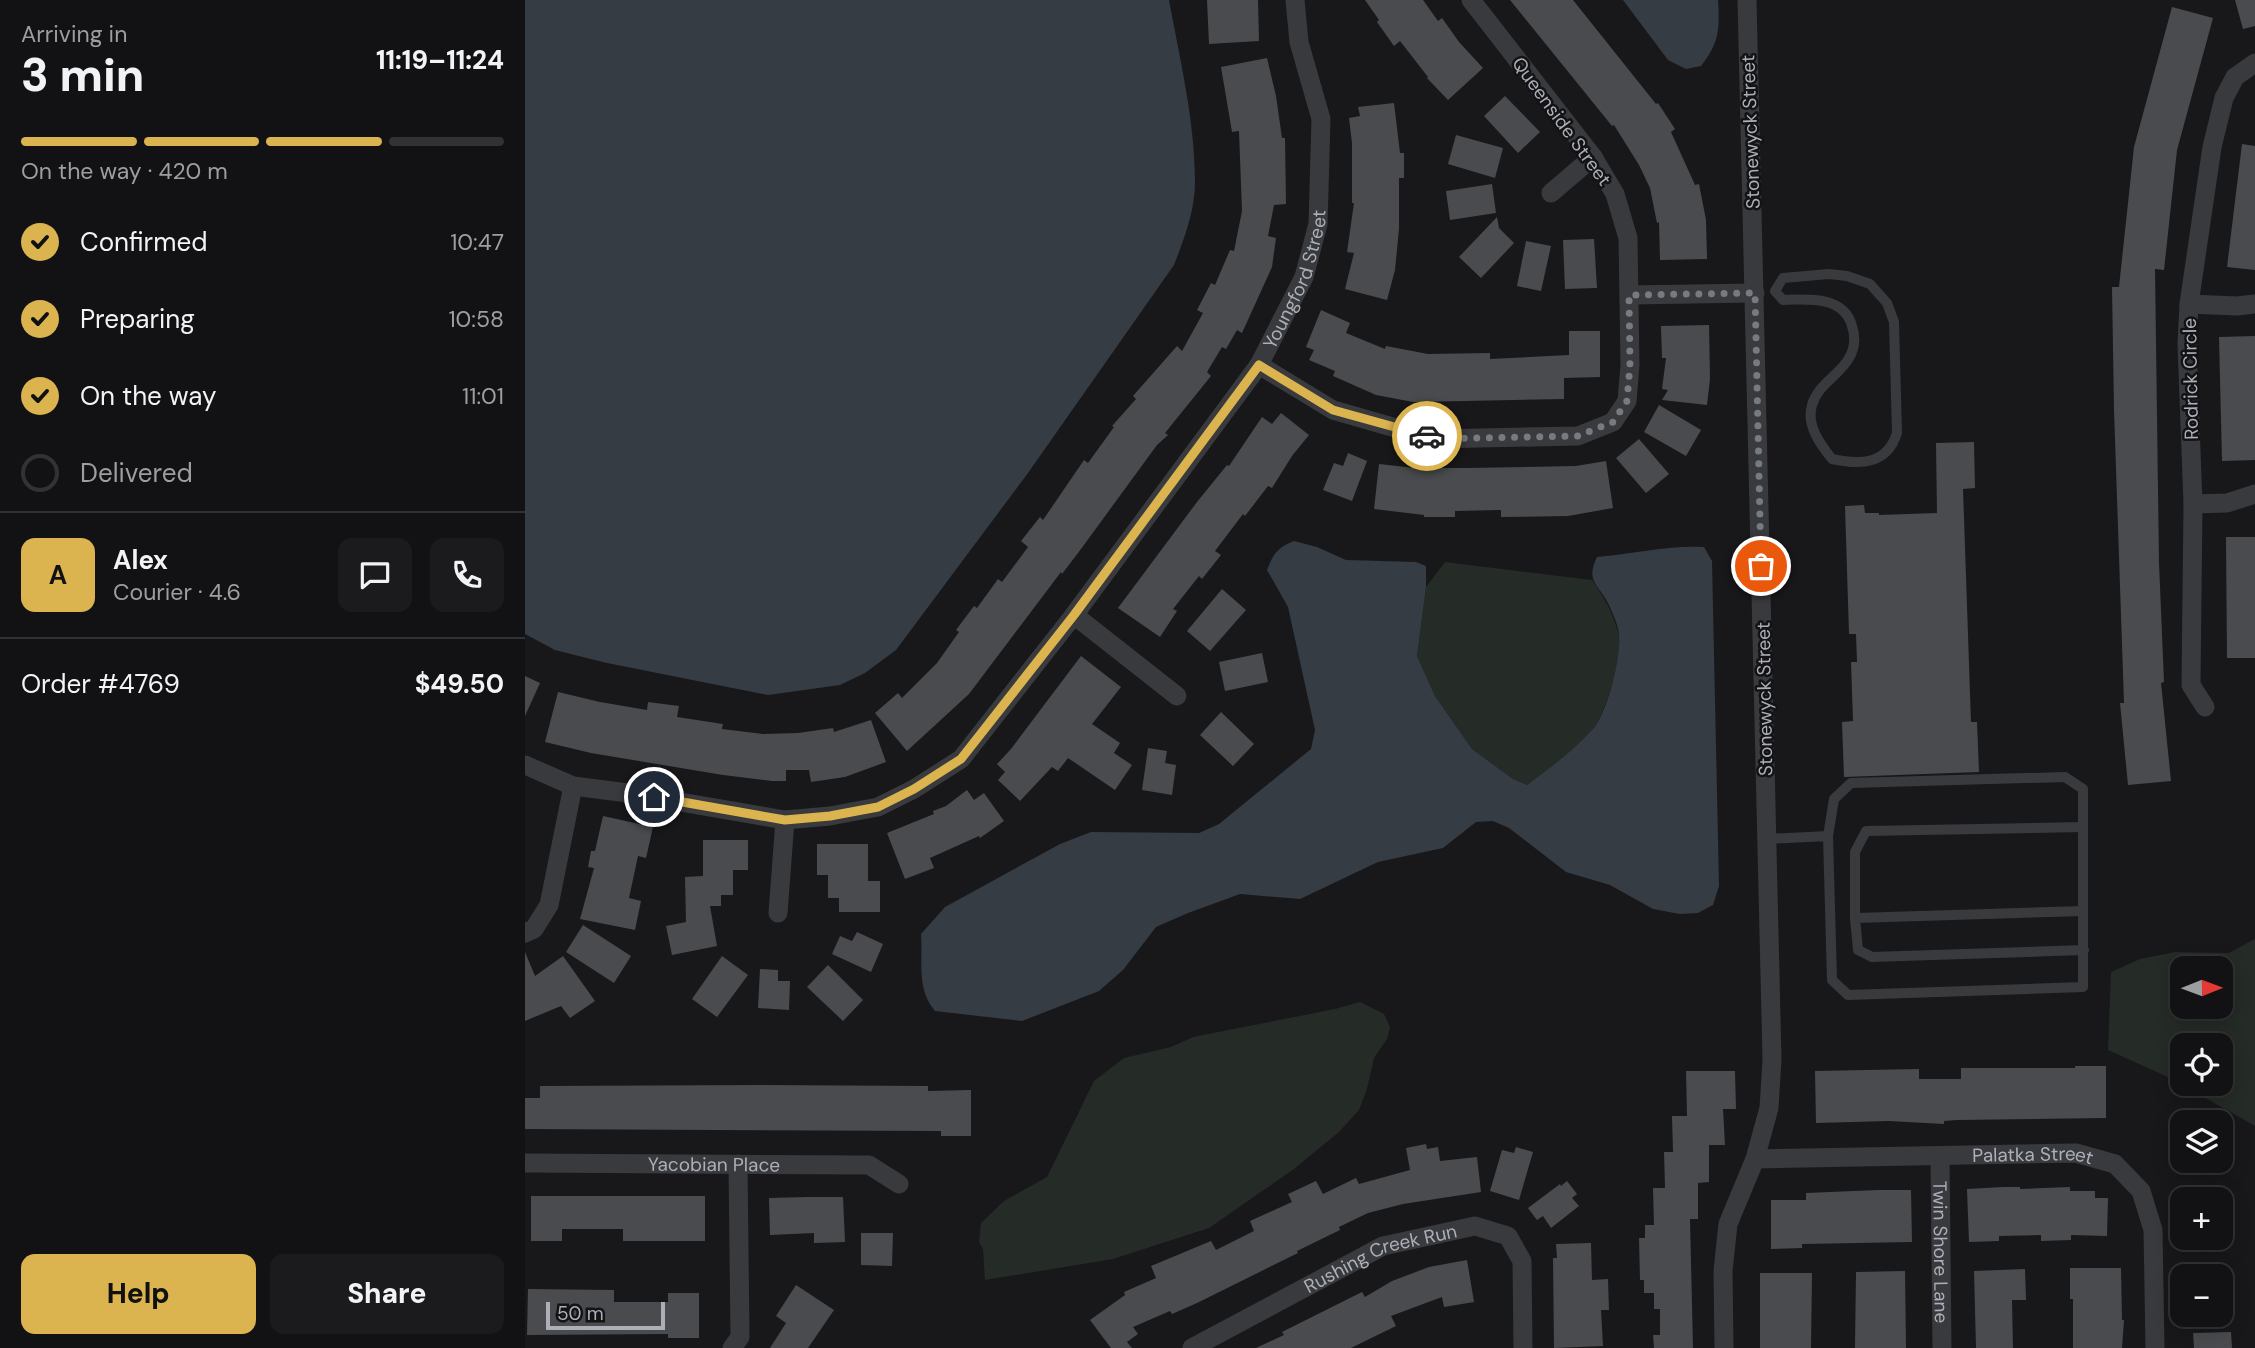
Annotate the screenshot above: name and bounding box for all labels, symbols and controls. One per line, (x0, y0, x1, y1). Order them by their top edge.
text: Arriving in (21, 19, 127, 49)
text: 11:19–11:24 (376, 43, 504, 77)
text: 3 min (21, 45, 144, 105)
street label: Queenside Street (1506, 52, 1617, 191)
street label: Stonewyck Street (1735, 54, 1766, 210)
text: On the way · 420 m (21, 156, 228, 186)
street label: Youngford Street (1257, 210, 1331, 353)
icon: check (21, 223, 59, 261)
text: Confirmed (80, 225, 207, 259)
text: 10:47 (450, 227, 504, 257)
icon: check (21, 300, 59, 338)
text: Preparing (80, 302, 195, 336)
text: 10:58 (448, 304, 504, 334)
street label: Rodrick Circle (2177, 318, 2204, 440)
icon: check (21, 377, 59, 415)
text: On the way (80, 379, 216, 413)
text: 11:01 (462, 381, 504, 411)
courier (1392, 401, 1462, 471)
icon: car (1408, 417, 1446, 455)
text: Delivered (80, 456, 193, 490)
pin (1731, 536, 1791, 596)
button: chat (338, 538, 412, 612)
button: phone (430, 538, 504, 612)
text: Alex (113, 543, 168, 577)
icon: bag (1742, 547, 1780, 585)
text: A (49, 558, 67, 592)
text: Courier · 4.6 (113, 577, 241, 607)
street label: Stonewyck Street (1751, 622, 1778, 776)
text: Order #4769 (21, 667, 180, 701)
text: $49.50 (415, 667, 504, 701)
pin (624, 767, 684, 827)
icon: home (635, 778, 673, 816)
north arrow (2170, 956, 2233, 1018)
map controls (2170, 956, 2233, 1327)
button: locate (2170, 1033, 2233, 1096)
button: layers (2170, 1110, 2233, 1173)
street label: Palatka Street (1972, 1141, 2096, 1170)
street label: Yacobian Place (648, 1152, 780, 1177)
street label: Twin Shore Lane (1927, 1181, 1954, 1323)
button: + (2170, 1187, 2233, 1250)
street label: Rushing Creek Run (1300, 1218, 1459, 1299)
button: Help (21, 1254, 256, 1334)
button: Share (270, 1254, 504, 1334)
button: − (2170, 1264, 2233, 1327)
scale bar (546, 1299, 665, 1331)
text: 50 m (557, 1301, 604, 1326)

